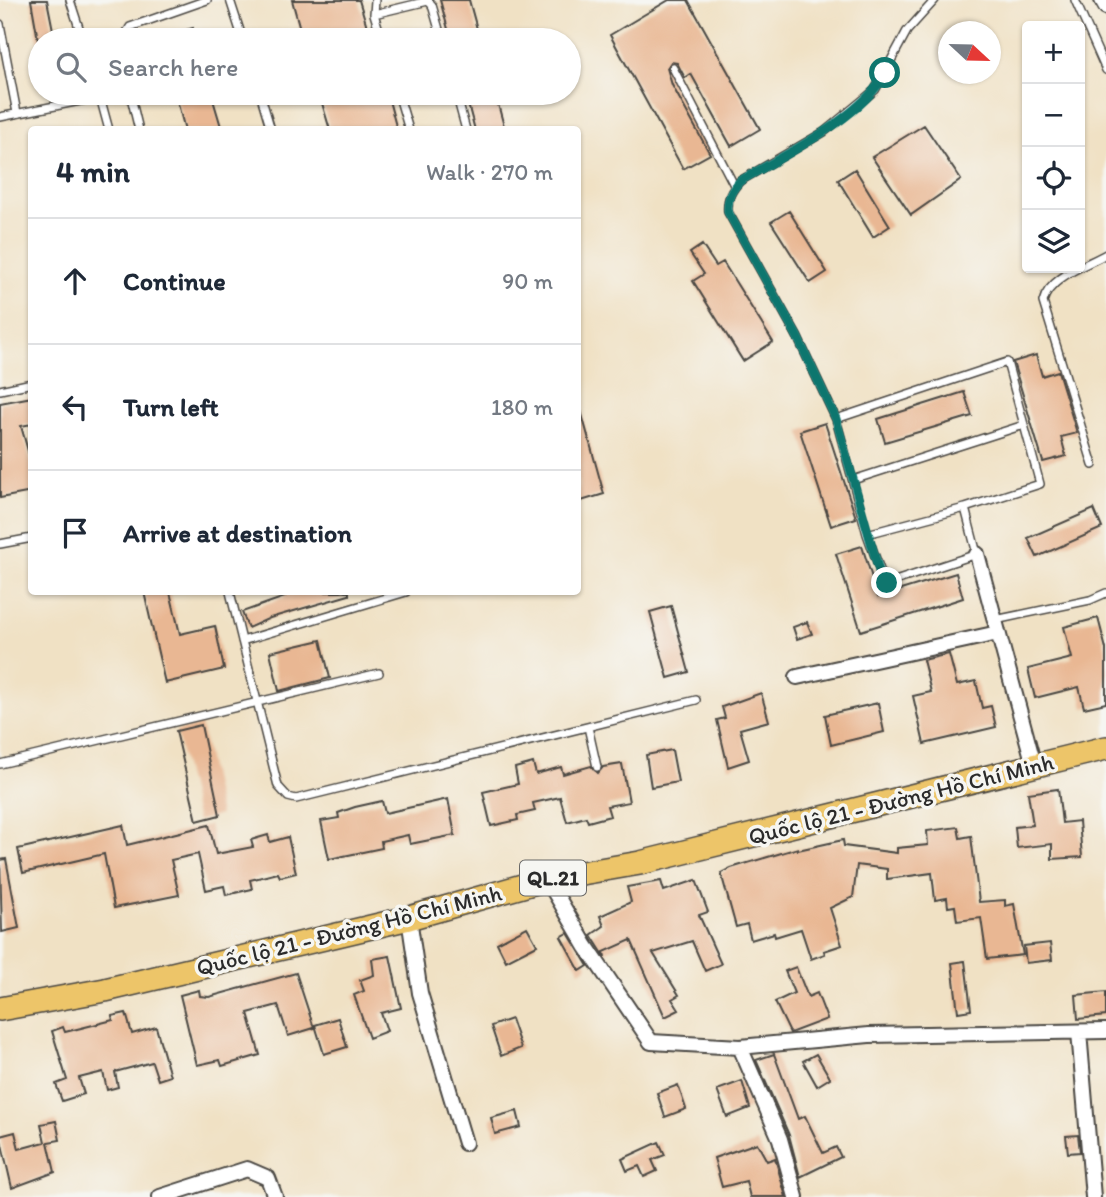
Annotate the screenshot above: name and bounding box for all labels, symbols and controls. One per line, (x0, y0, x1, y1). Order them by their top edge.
north arrow (938, 21, 1001, 84)
map controls (1022, 21, 1085, 273)
button: + (1022, 21, 1085, 84)
search box (28, 28, 581, 105)
icon: search (52, 48, 90, 86)
text: Search here (108, 51, 238, 83)
route start (869, 57, 900, 88)
button: − (1022, 84, 1085, 147)
button: locate (1022, 147, 1085, 210)
text: 4 min (56, 153, 130, 190)
text: Walk · 270 m (426, 158, 553, 186)
button: layers (1022, 210, 1085, 273)
icon: ahead (56, 262, 94, 300)
text: Continue (123, 265, 226, 297)
text: 90 m (502, 267, 553, 295)
icon: left (56, 388, 94, 426)
text: Turn left (123, 391, 219, 423)
text: 180 m (491, 393, 553, 421)
icon: arrive (56, 514, 94, 552)
text: Arrive at destination (123, 517, 352, 549)
route end (871, 567, 902, 598)
street label: Quốc lộ 21 - Đường Hồ Chí Minh (745, 747, 1057, 851)
road number: QL.21 (520, 860, 586, 896)
street label: Quốc lộ 21 - Đường Hồ Chí Minh (193, 878, 505, 982)

